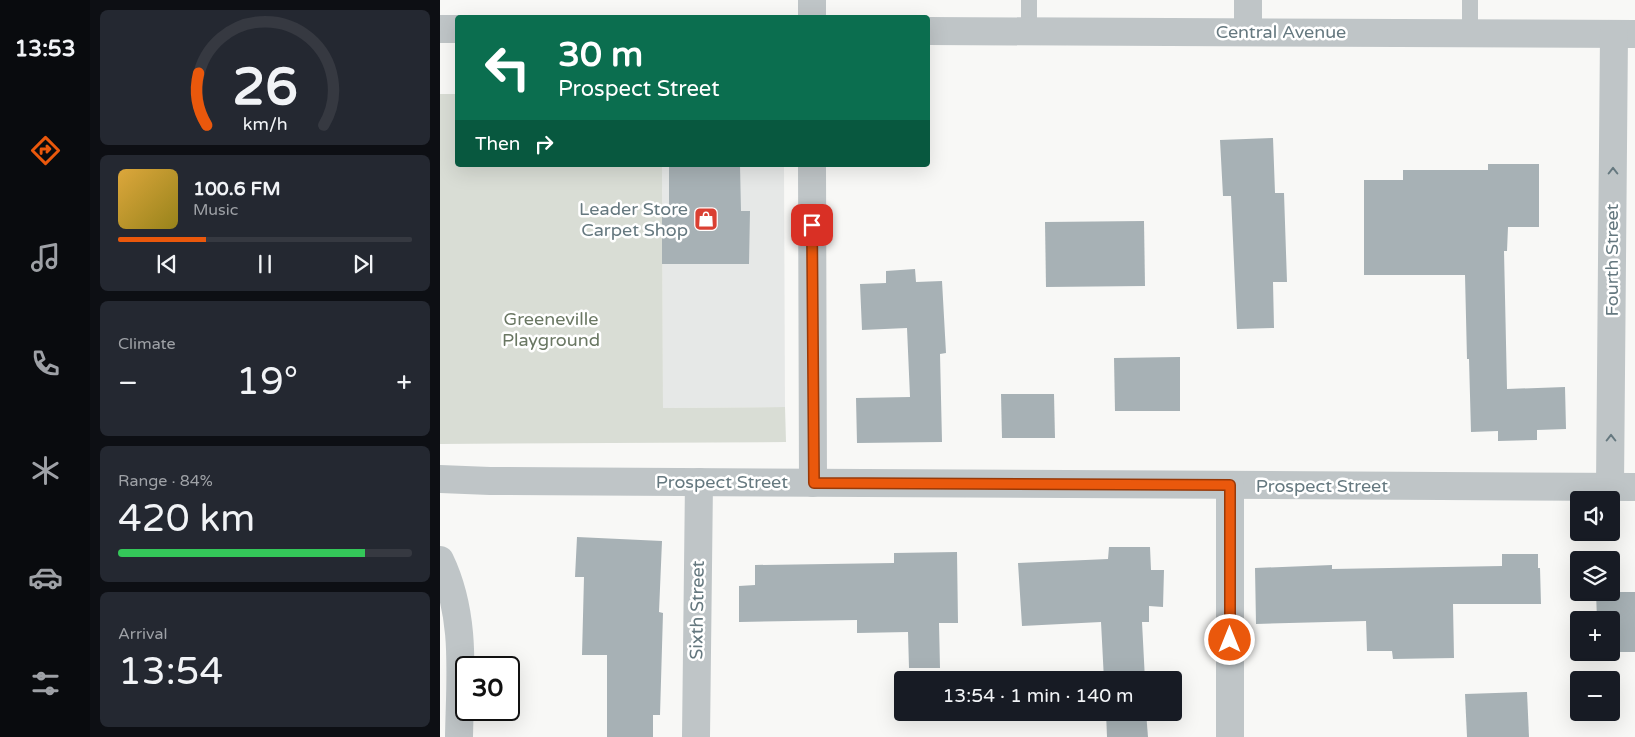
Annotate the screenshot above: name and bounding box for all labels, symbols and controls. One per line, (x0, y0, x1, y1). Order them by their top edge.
street label: Central Avenue (1216, 21, 1346, 43)
text: 30 m (558, 34, 643, 76)
icon: left (475, 35, 540, 100)
text: 13:53 (15, 36, 75, 62)
text: 26 (232, 56, 298, 119)
text: Prospect Street (558, 76, 720, 102)
text: km/h (243, 114, 287, 135)
icon: right (530, 130, 558, 158)
icon: directions (28, 133, 63, 168)
text: Then (475, 133, 520, 155)
one-way arrow (1608, 166, 1618, 174)
text: 100.6 FM (193, 178, 281, 200)
place label: Leader Store Carpet Shop (579, 198, 688, 241)
text: Music (193, 200, 238, 220)
street label: Fourth Street (1601, 203, 1623, 317)
pin (791, 204, 833, 246)
shop icon: Leader Store Carpet Shop (693, 206, 719, 232)
icon: arrive (798, 211, 826, 239)
icon: music (28, 240, 63, 275)
icon: previous (153, 250, 181, 278)
icon: pause (251, 250, 279, 278)
icon: next (349, 250, 377, 278)
park label: Greeneville Playground (502, 308, 600, 351)
text: Climate (118, 334, 176, 354)
icon: phone (28, 346, 63, 381)
text: 19° (236, 359, 298, 405)
text: − (118, 366, 138, 400)
text: + (396, 366, 412, 400)
one-way arrow (1606, 434, 1616, 442)
icon: climate (28, 453, 63, 488)
text: Range · 84% (118, 471, 213, 491)
street label: Prospect Street (656, 471, 788, 493)
street label: Prospect Street (1256, 475, 1388, 497)
map controls (1570, 491, 1620, 721)
button: sound (1570, 491, 1620, 541)
text: 420 km (118, 496, 255, 542)
button: layers (1570, 551, 1620, 601)
icon: car (28, 560, 63, 595)
street label: Sixth Street (685, 560, 709, 660)
button: + (1570, 611, 1620, 661)
position arrow (1203, 613, 1255, 665)
text: Arrival (118, 624, 167, 644)
text: 13:54 (118, 649, 223, 695)
speed limit sign: 30 (455, 656, 520, 721)
icon: filters (28, 666, 63, 701)
button: − (1570, 671, 1620, 721)
text: 13:54 · 1 min · 140 m (942, 685, 1134, 707)

